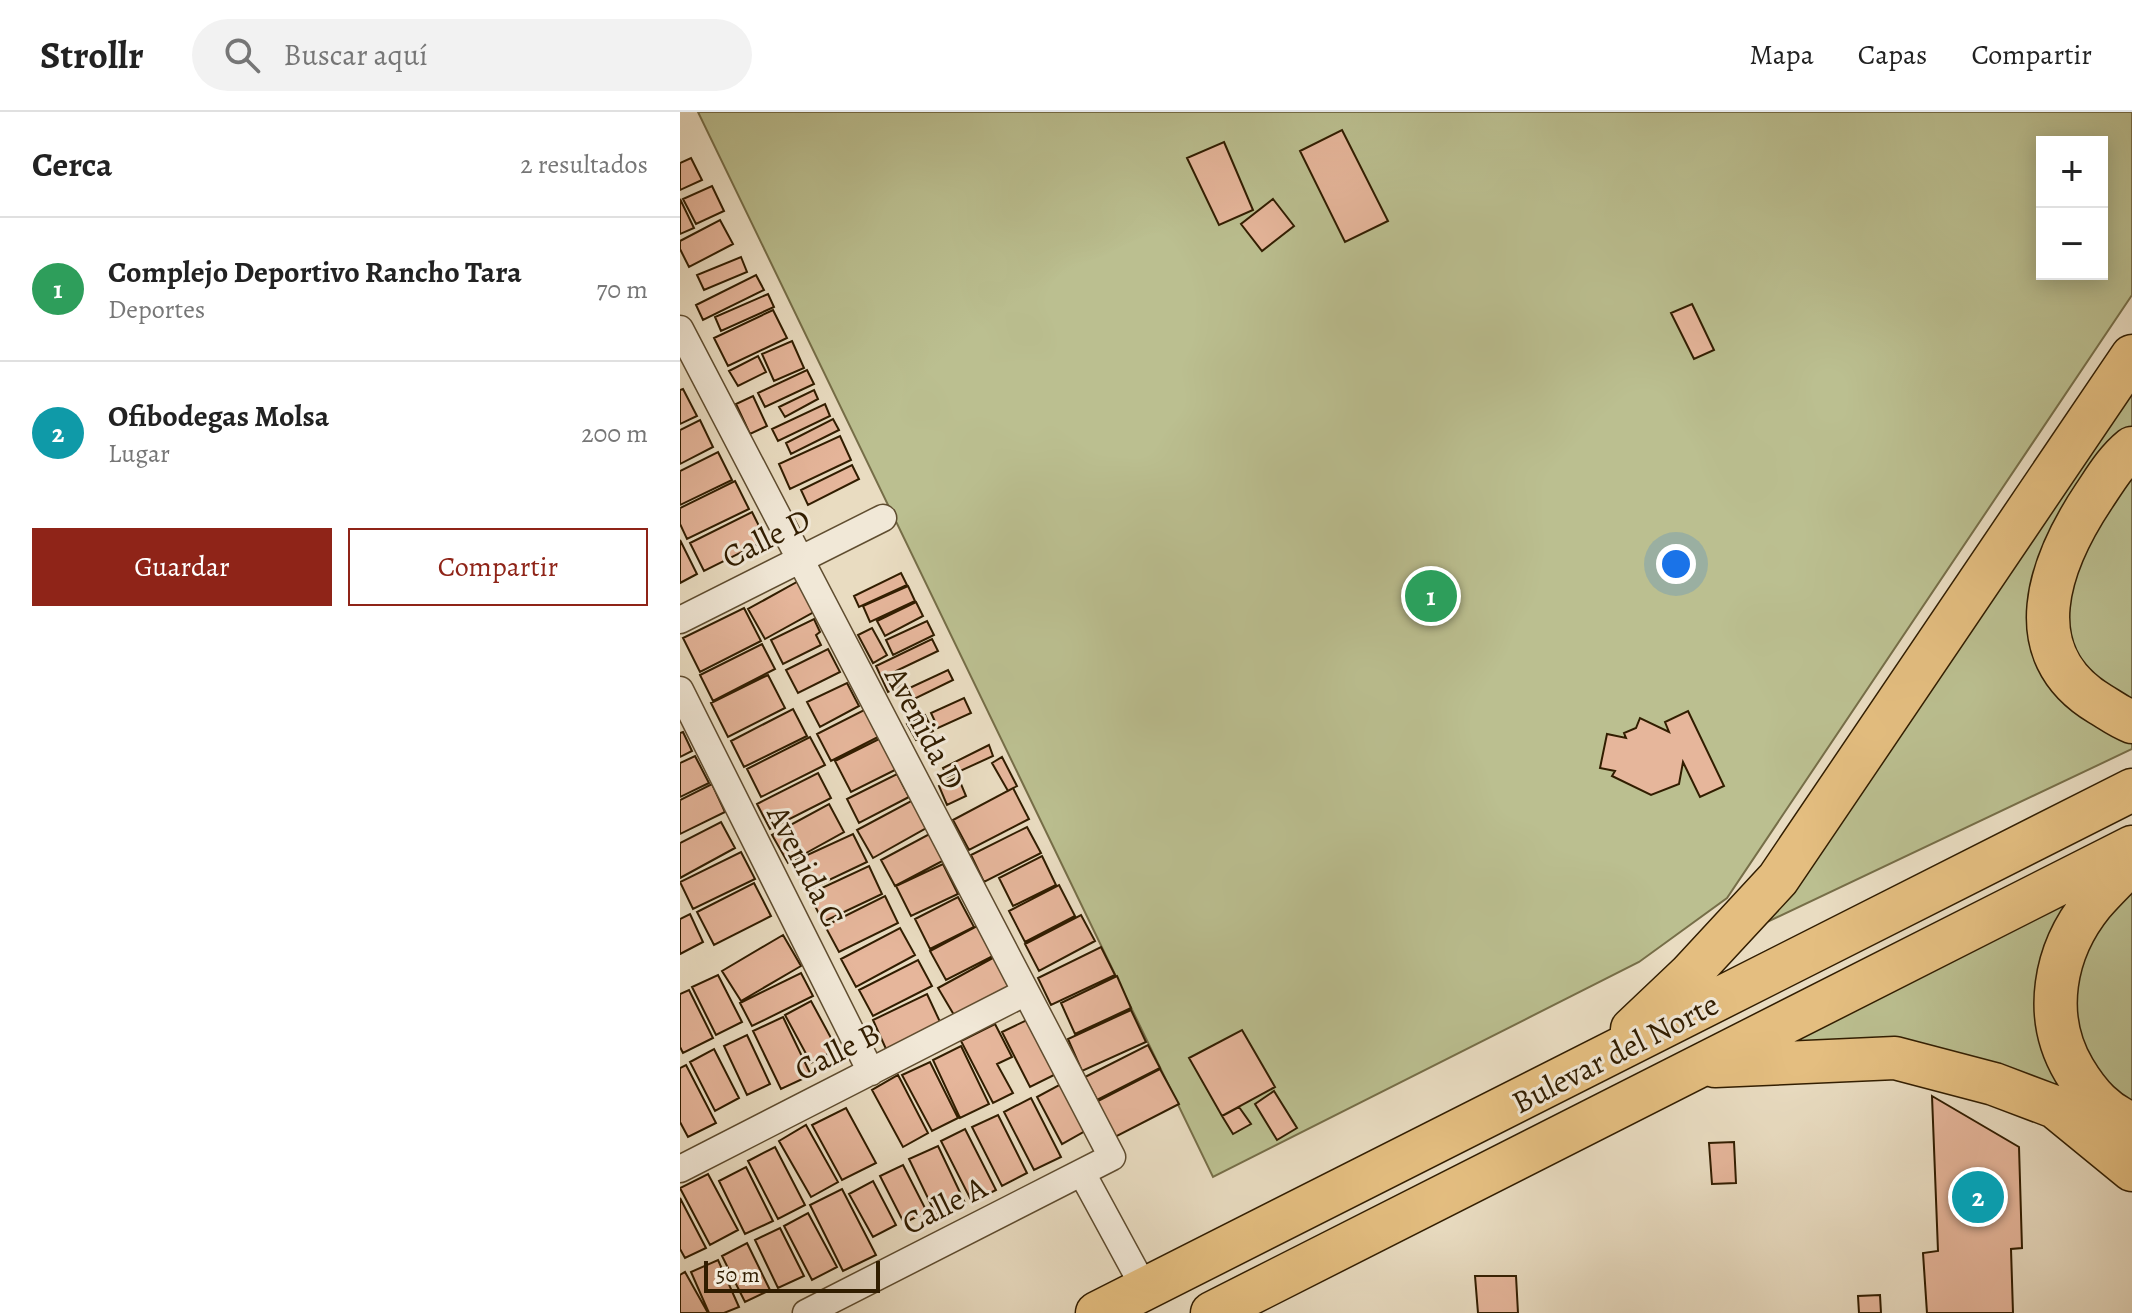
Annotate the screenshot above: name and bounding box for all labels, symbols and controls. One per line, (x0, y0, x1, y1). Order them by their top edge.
search box (192, 19, 752, 91)
text: Strollr (40, 29, 144, 81)
icon: search (220, 33, 264, 77)
text: Buscar aquí (284, 35, 428, 75)
text: Mapa (1749, 36, 1814, 74)
text: Capas (1858, 36, 1927, 74)
text: Compartir (1971, 36, 2092, 74)
map controls (2036, 136, 2108, 280)
button: + (2036, 136, 2108, 208)
text: Cerca (32, 141, 113, 188)
text: 2 resultados (520, 147, 648, 182)
button: − (2036, 208, 2108, 280)
text: Complejo Deportivo Rancho Tara (108, 252, 522, 292)
text: 1 (53, 272, 63, 307)
text: 70 m (596, 272, 648, 307)
text: Deportes (108, 292, 205, 327)
text: Ofibodegas Molsa (108, 396, 329, 436)
text: 2 (52, 416, 64, 451)
text: 200 m (581, 416, 648, 451)
text: Lugar (108, 436, 170, 471)
street label: Calle D (714, 497, 818, 579)
button: Guardar (32, 528, 332, 606)
button: Compartir (348, 528, 648, 606)
your location (1656, 544, 1696, 584)
pin: 1 (1405, 566, 1457, 626)
street label: Avenida D (874, 658, 976, 797)
street label: Avenida C (756, 797, 855, 934)
street label: Bulevar del Norte (1504, 982, 1726, 1124)
street label: Calle B (787, 1011, 887, 1091)
street label: Calle A (894, 1164, 995, 1245)
pin: 2 (1952, 1167, 2004, 1227)
scale bar (704, 1257, 880, 1293)
text: 50 m (716, 1260, 760, 1290)

